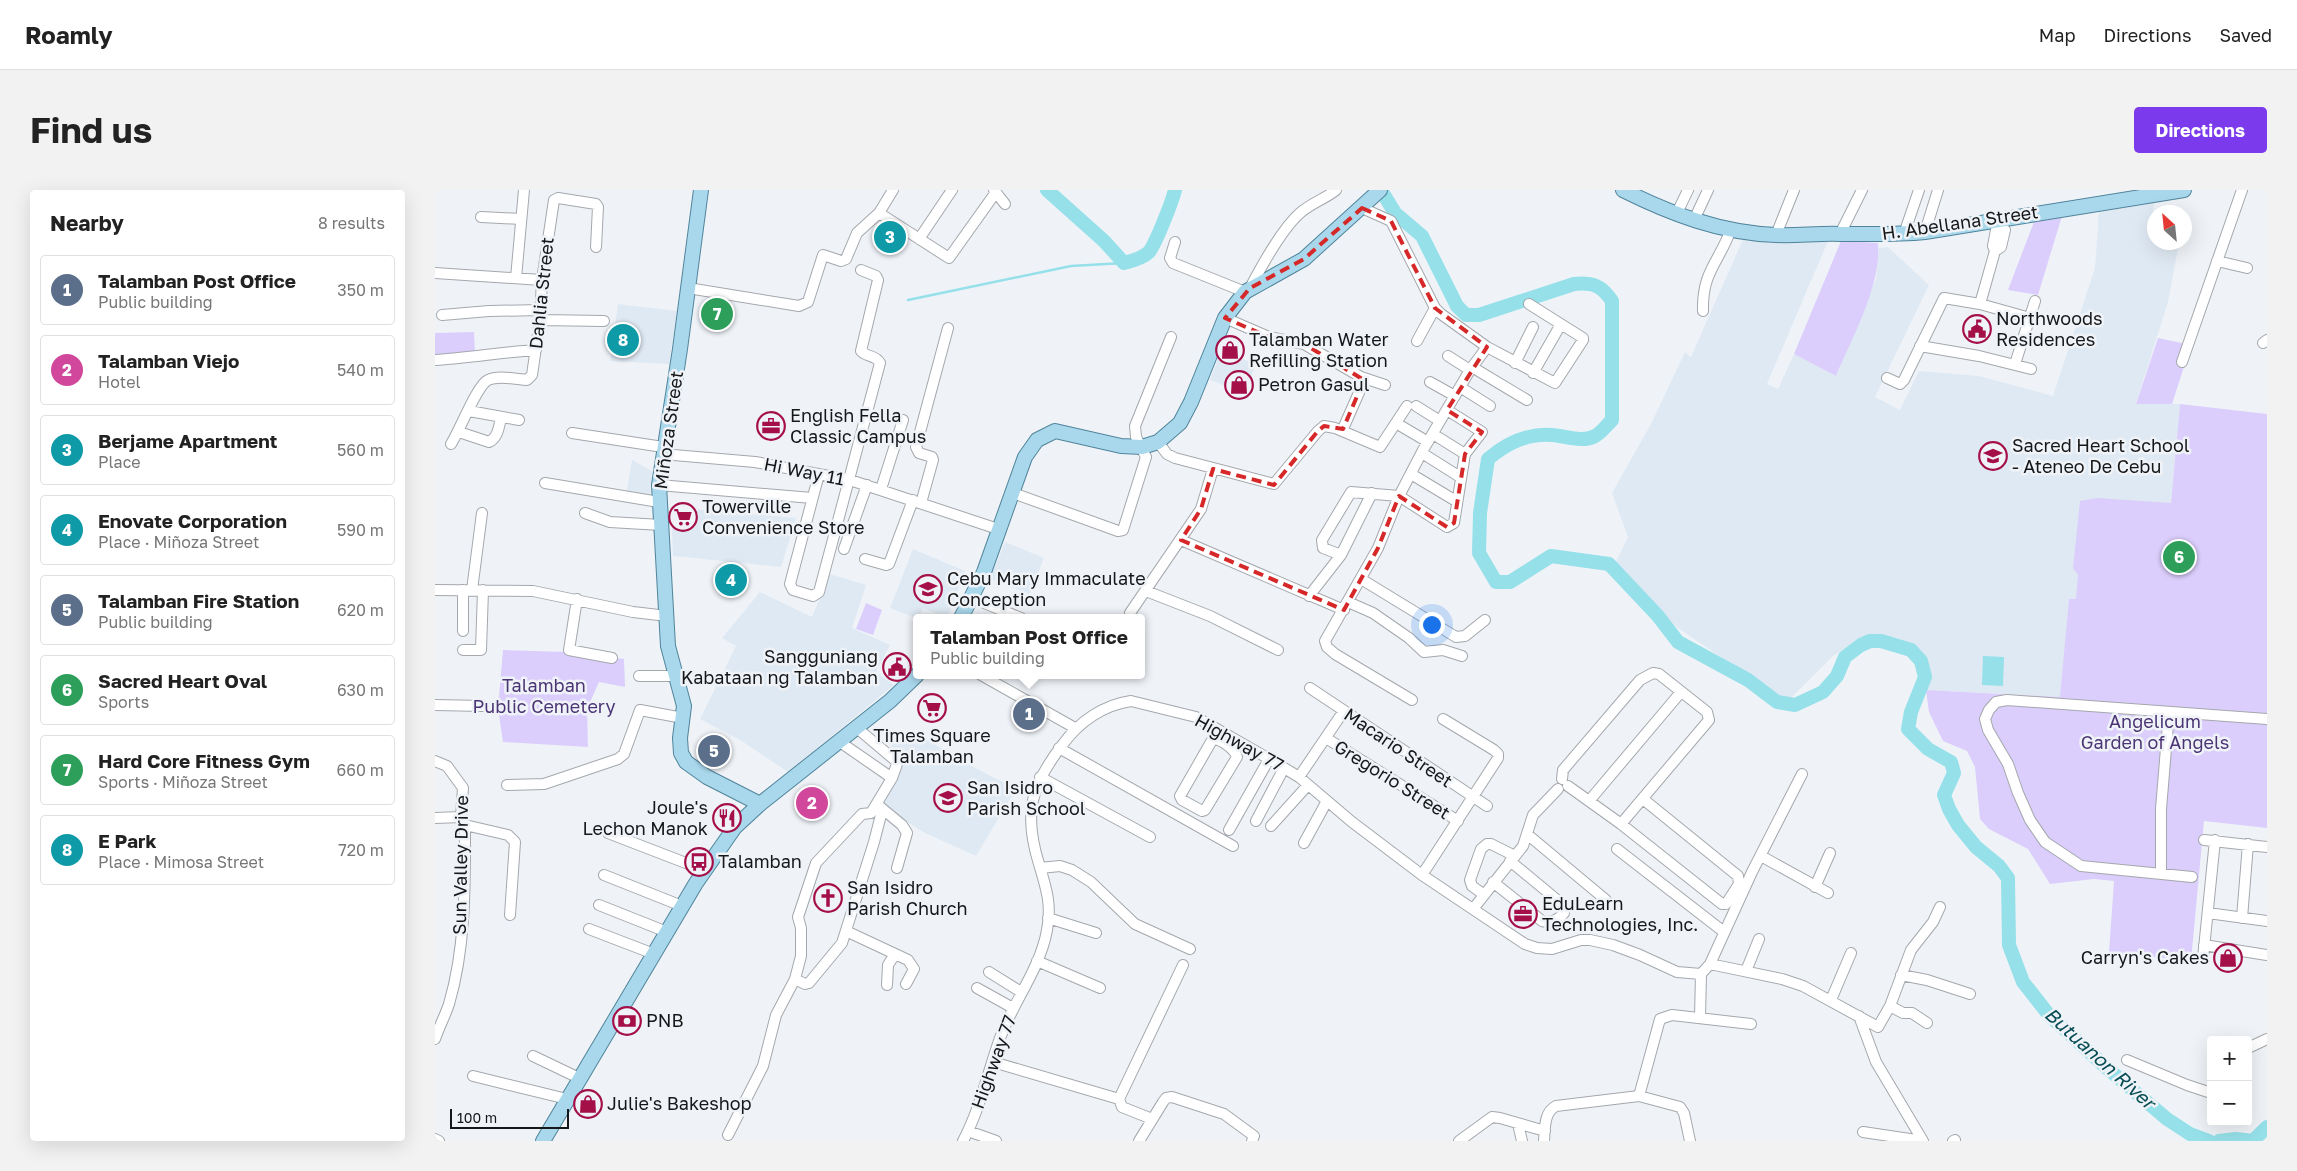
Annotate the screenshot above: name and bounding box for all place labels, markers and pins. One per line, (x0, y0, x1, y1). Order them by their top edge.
pin: 3 (874, 218, 906, 256)
pin: 7 (701, 295, 733, 333)
place label: Northwoods Residences (1996, 307, 2103, 350)
public building icon: Northwoods Residences (1962, 314, 1992, 344)
pin: 8 (607, 321, 639, 359)
place label: Talamban Water Refilling Station (1249, 328, 1389, 371)
shop icon: Talamban Water Refilling Station (1215, 335, 1245, 365)
shop icon: Petron Gasul (1224, 370, 1254, 400)
place label: Petron Gasul (1258, 373, 1370, 395)
place label: English Fella Classic Campus (790, 404, 926, 447)
office icon: English Fella Classic Campus (756, 411, 786, 441)
place label: Sacred Heart School - Ateneo De Cebu (2012, 434, 2190, 477)
school or university icon: Sacred Heart School - Ateneo De Cebu (1978, 441, 2008, 471)
place label: Towerville Convenience Store (702, 495, 865, 538)
supermarket icon: Towerville Convenience Store (668, 502, 698, 532)
pin: 6 (2163, 538, 2195, 576)
pin: 4 (715, 561, 747, 599)
place label: Cebu Mary Immaculate Conception (947, 567, 1146, 610)
school or university icon: Cebu Mary Immaculate Conception (913, 574, 943, 604)
place label: Sangguniang Kabataan ng Talamban (681, 645, 878, 688)
public building icon: Sangguniang Kabataan ng Talamban (882, 652, 912, 682)
supermarket icon: Times Square Talamban (917, 693, 947, 723)
pin: 1 (1013, 695, 1045, 733)
place label: Times Square Talamban (873, 724, 991, 767)
pin: 5 (698, 732, 730, 770)
place label: San Isidro Parish School (967, 776, 1086, 819)
school or university icon: San Isidro Parish School (933, 783, 963, 813)
pin: 2 (796, 784, 828, 822)
place label: Joule's Lechon Manok (583, 796, 708, 839)
restaurant icon: Joule's Lechon Manok (712, 803, 742, 833)
bus stop icon: Talamban (684, 847, 714, 877)
place label: Talamban (718, 850, 802, 872)
place label: San Isidro Parish Church (847, 876, 968, 919)
church icon: San Isidro Parish Church (813, 883, 843, 913)
place label: EduLearn Technologies, Inc. (1542, 892, 1698, 935)
office icon: EduLearn Technologies, Inc. (1508, 899, 1538, 929)
shop icon: Carryn's Cakes (2213, 943, 2243, 973)
place label: Carryn's Cakes (2081, 946, 2209, 968)
bank icon: PNB (612, 1006, 642, 1036)
place label: PNB (646, 1009, 684, 1031)
shop icon: Julie's Bakeshop (573, 1089, 603, 1119)
place label: Julie's Bakeshop (607, 1092, 752, 1114)

